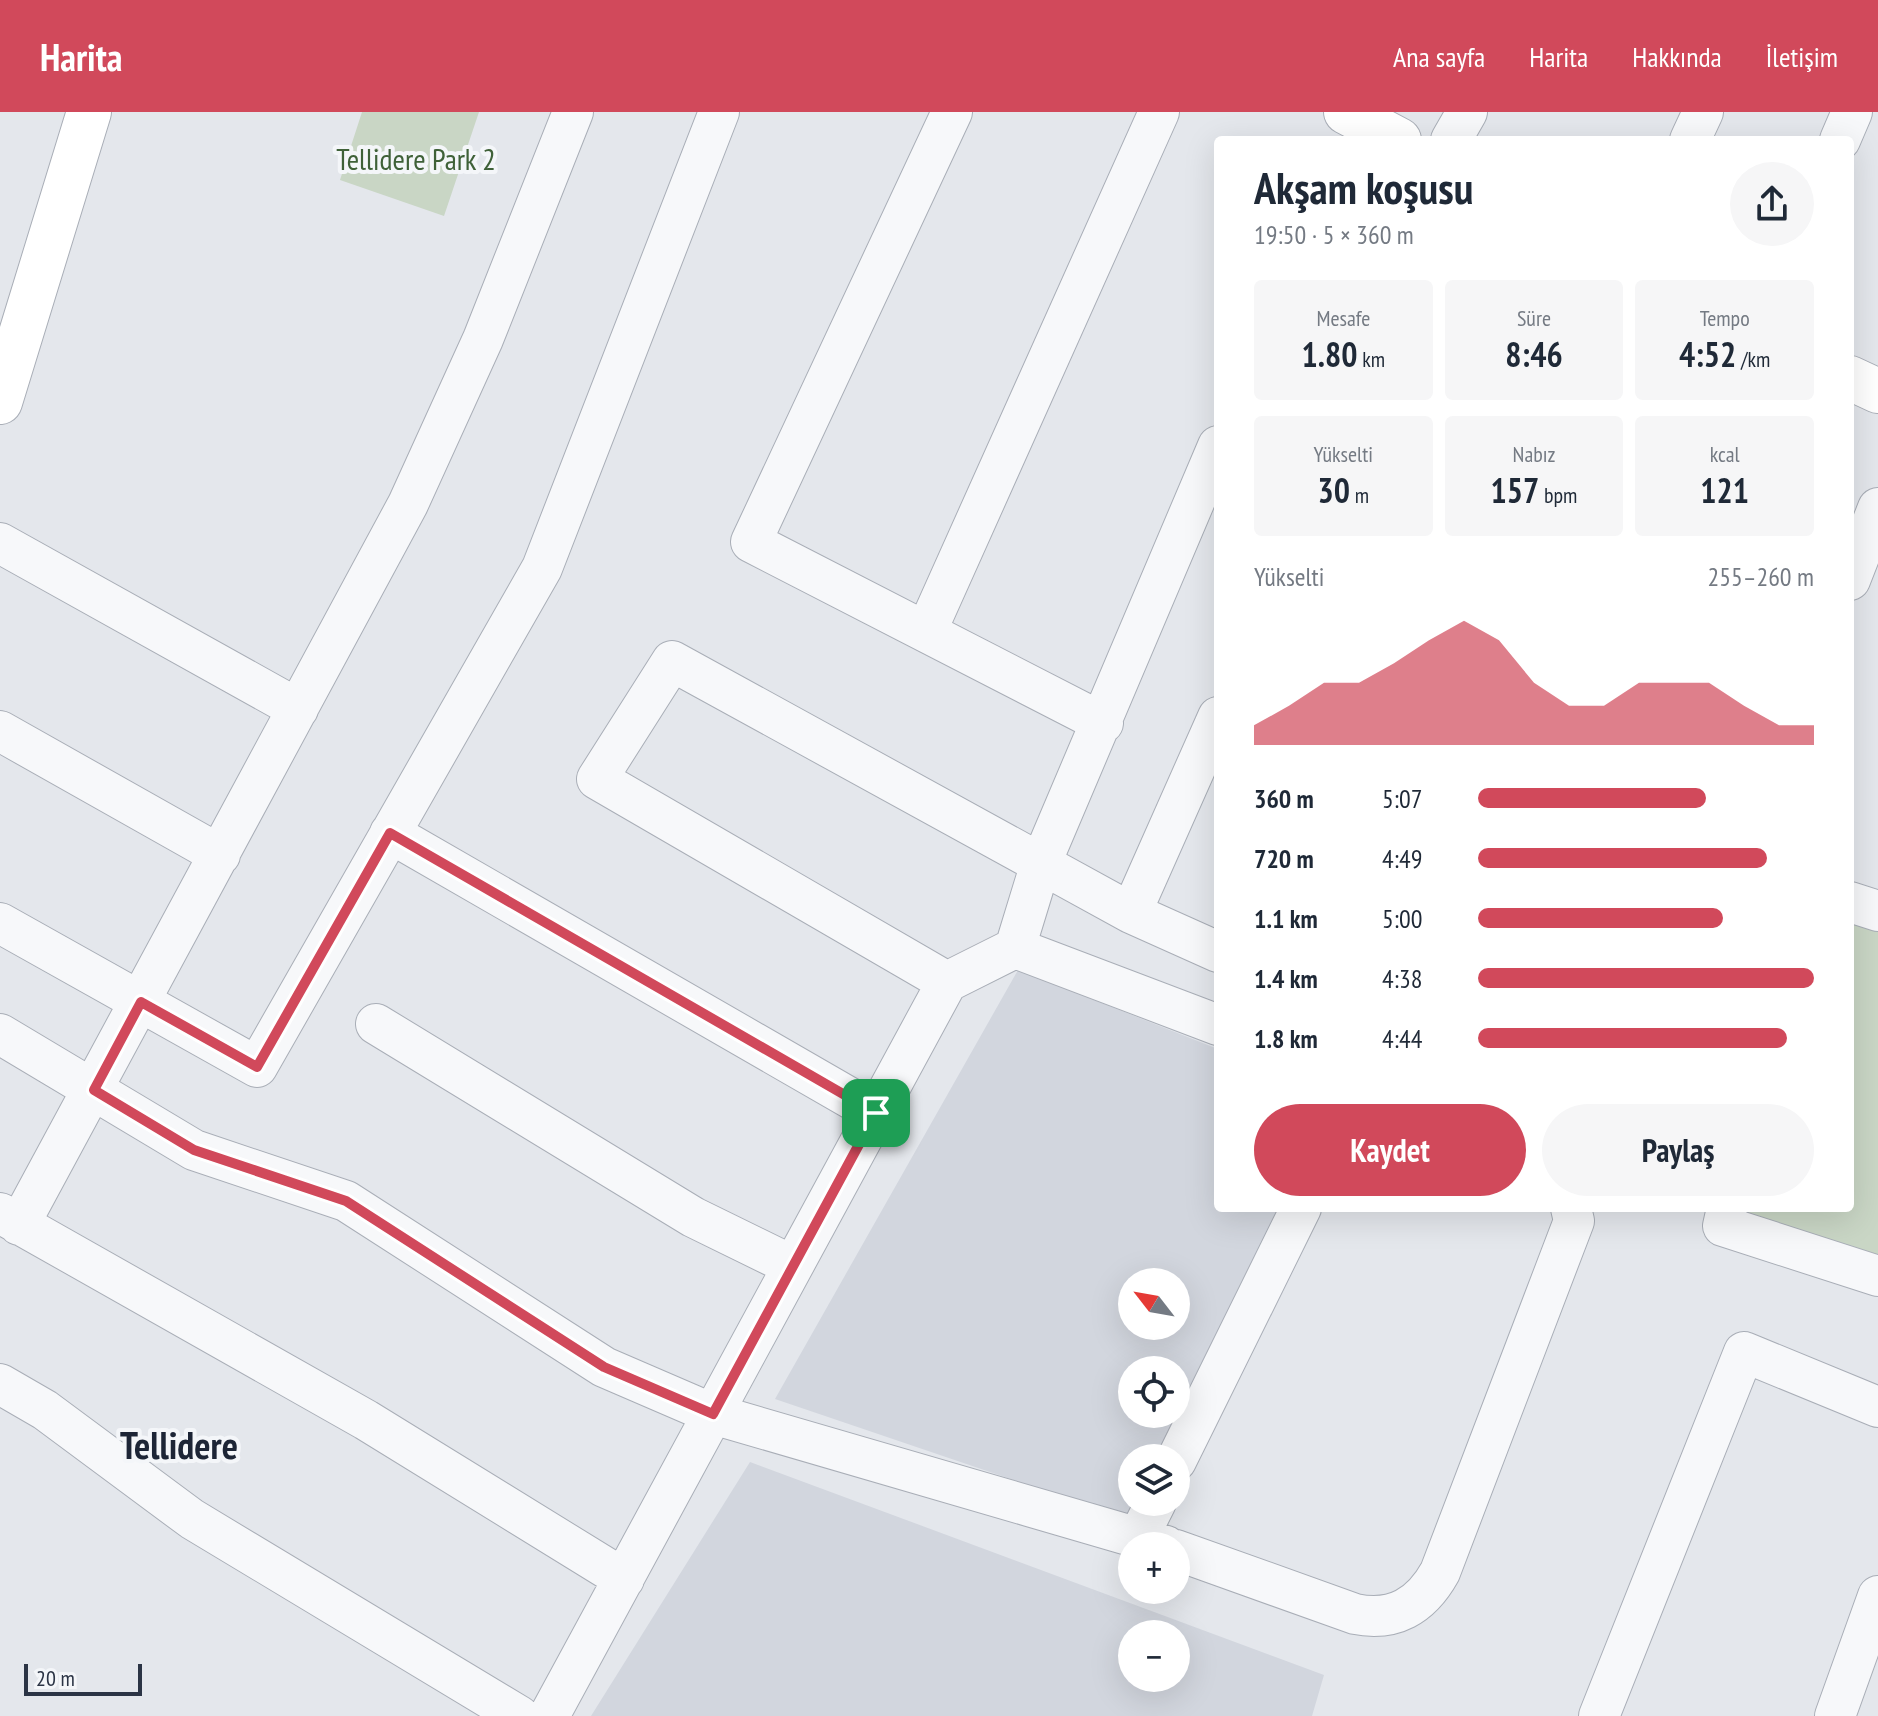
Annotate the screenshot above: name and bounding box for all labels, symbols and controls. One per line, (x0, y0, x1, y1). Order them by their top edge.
text: Harita (40, 32, 122, 81)
text: Ana sayfa (1393, 38, 1485, 75)
text: Harita (1529, 38, 1588, 75)
text: Hakkında (1632, 38, 1722, 75)
text: İletişim (1766, 38, 1838, 75)
park label: Tellidere Park 2 (336, 139, 496, 178)
text: Akşam koşusu (1254, 159, 1473, 216)
button: share (1730, 162, 1814, 246)
text: 19:50 · 5 × 360 m (1254, 218, 1414, 251)
text: Mesafe (1316, 304, 1370, 332)
text: Süre (1517, 304, 1551, 332)
text: Tempo (1700, 304, 1750, 332)
text: 1.80 (1302, 332, 1358, 376)
text: 8:46 (1505, 332, 1563, 376)
text: 4:52 (1679, 332, 1736, 376)
text: km (1358, 345, 1385, 373)
text: /km (1736, 345, 1770, 373)
text: Yükselti (1314, 440, 1373, 468)
text: Nabız (1513, 440, 1555, 468)
text: kcal (1710, 440, 1740, 468)
text: 30 (1318, 468, 1350, 512)
text: 157 (1491, 468, 1539, 512)
text: 121 (1700, 468, 1749, 512)
text: m (1350, 481, 1369, 509)
text: bpm (1539, 481, 1577, 509)
text: Yükselti (1254, 560, 1324, 593)
text: 255–260 m (1708, 560, 1814, 593)
text: 360 m (1254, 782, 1314, 815)
text: 5:07 (1382, 782, 1422, 815)
text: 720 m (1254, 842, 1314, 875)
text: 4:49 (1382, 842, 1422, 875)
text: 1.1 km (1254, 902, 1318, 935)
text: 5:00 (1382, 902, 1422, 935)
text: 1.4 km (1254, 962, 1318, 995)
text: 4:38 (1382, 962, 1422, 995)
text: 1.8 km (1254, 1022, 1318, 1055)
text: 4:44 (1382, 1022, 1422, 1055)
pin (842, 1079, 910, 1147)
icon: arrive (854, 1091, 898, 1135)
button: Kaydet (1254, 1104, 1526, 1196)
button: Paylaş (1542, 1104, 1814, 1196)
north arrow (1118, 1268, 1190, 1340)
map controls (1118, 1268, 1190, 1692)
button: locate (1118, 1356, 1190, 1428)
district label: Tellidere (120, 1420, 238, 1469)
button: layers (1118, 1444, 1190, 1516)
button: + (1118, 1532, 1190, 1604)
button: − (1118, 1620, 1190, 1692)
scale bar (24, 1660, 142, 1696)
text: 20 m (36, 1664, 75, 1692)

